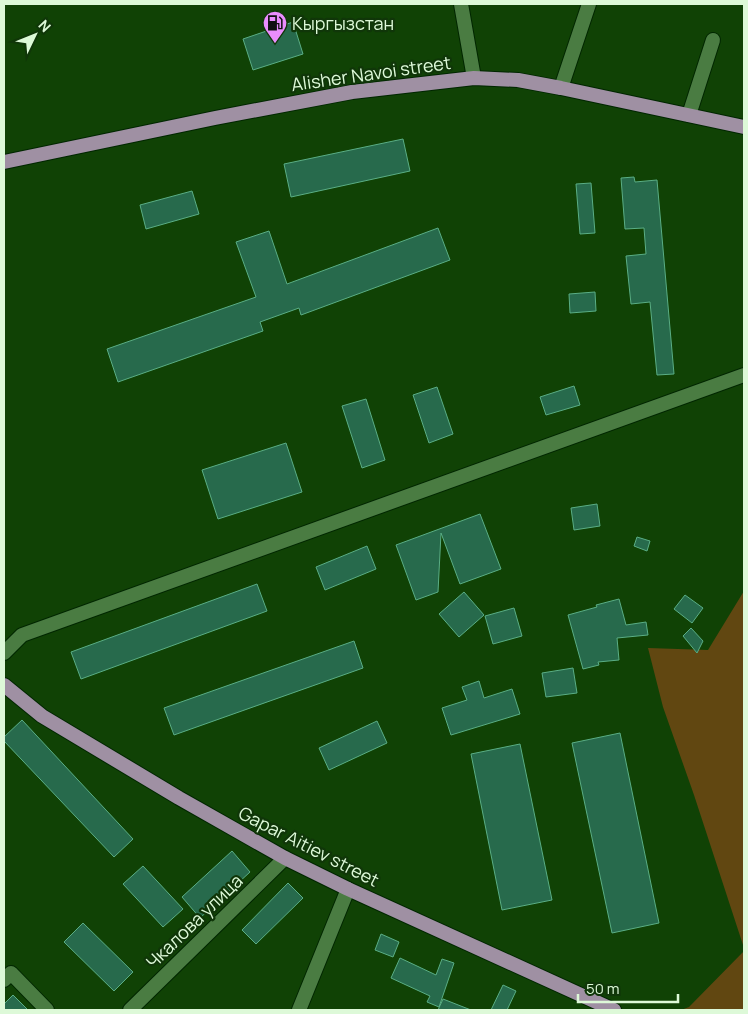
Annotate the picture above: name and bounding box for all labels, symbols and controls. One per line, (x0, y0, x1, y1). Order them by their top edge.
north arrow (10, 10, 60, 60)
fuel station icon: Кыргызстан (262, 10, 288, 44)
place label: Кыргызстан (292, 11, 394, 35)
text: N (34, 16, 55, 36)
street label: Alisher Navoi street (290, 50, 452, 96)
street label: Gapar Aitiev street (235, 800, 383, 892)
street label: Чкалова улица (140, 869, 248, 973)
scale bar (578, 972, 678, 1004)
text: 50 m (586, 978, 620, 999)

